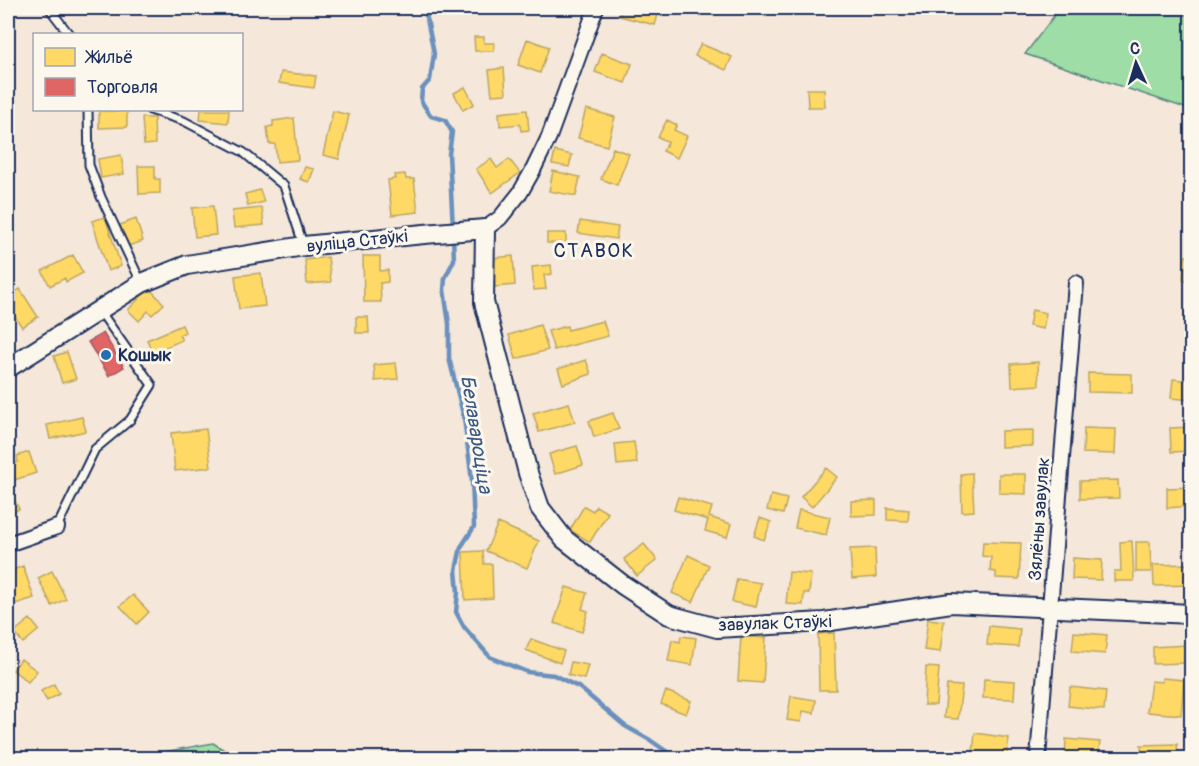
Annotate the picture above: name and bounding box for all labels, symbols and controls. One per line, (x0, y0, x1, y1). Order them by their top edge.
legend (33, 33, 243, 111)
north arrow (1106, 33, 1166, 93)
text: С (1129, 39, 1141, 59)
text: Жильё (84, 46, 133, 69)
text: Торговля (87, 76, 158, 99)
street label: вуліца Стаўкі (305, 225, 409, 258)
district label: СТАВОК (554, 238, 634, 263)
place label: Кошык (118, 344, 172, 367)
marker: Кошык (99, 348, 113, 362)
water label: Белавароціца (455, 373, 498, 496)
street label: Зялёны завулак (1024, 457, 1055, 581)
street label: завулак Стаўкі (718, 610, 832, 637)

